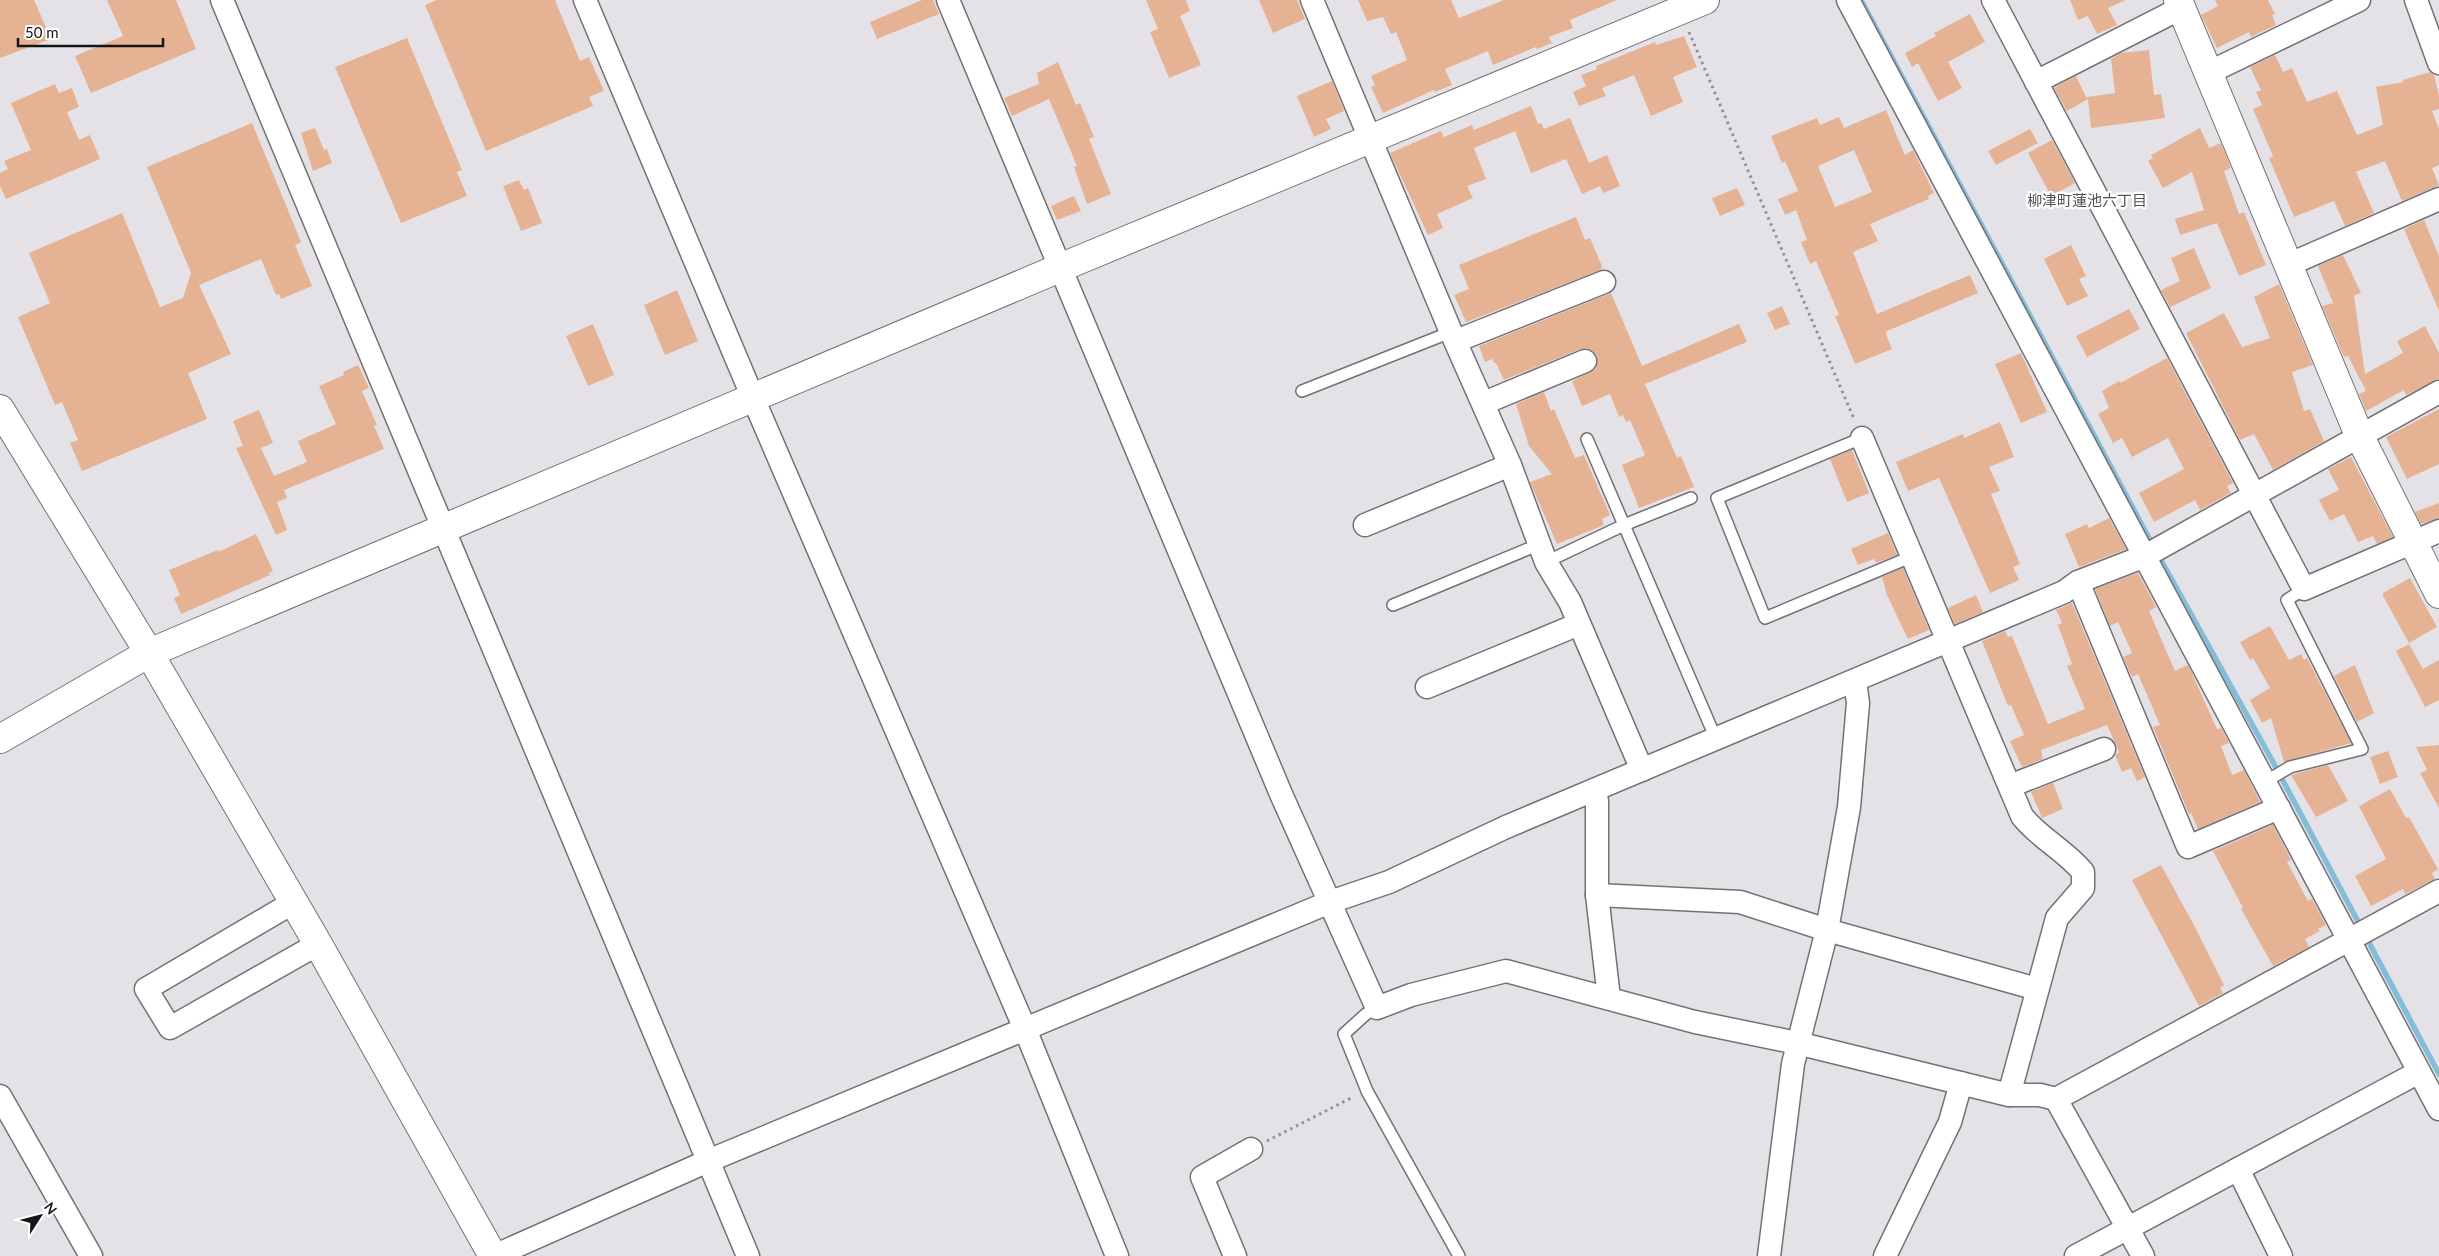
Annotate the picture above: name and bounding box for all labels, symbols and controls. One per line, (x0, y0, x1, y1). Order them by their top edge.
scale bar (18, 15, 162, 47)
text: 50 m (25, 23, 59, 41)
district label: 柳津町蓮池六丁目 (2027, 191, 2147, 209)
north arrow (15, 1191, 65, 1241)
text: N (41, 1199, 61, 1217)

